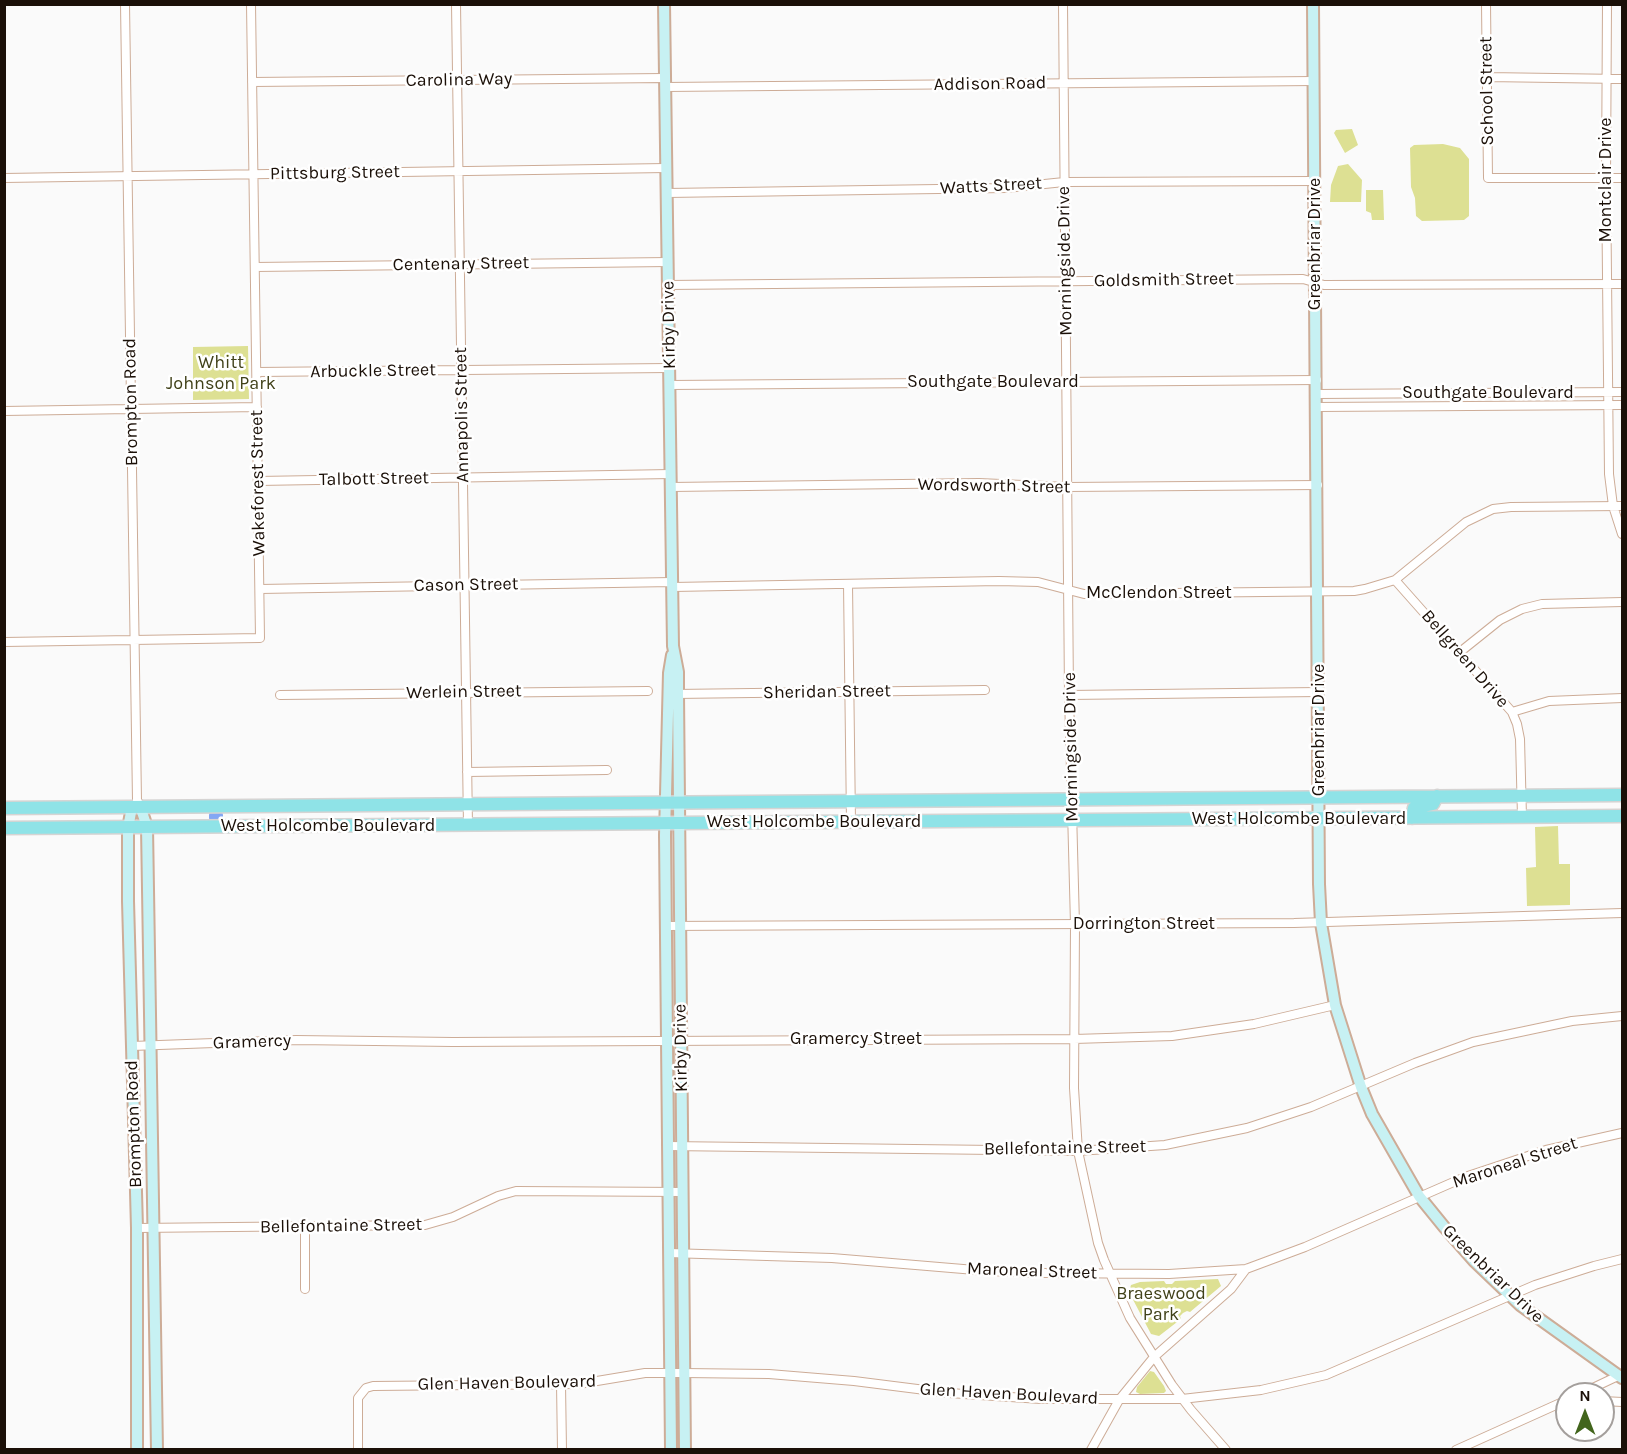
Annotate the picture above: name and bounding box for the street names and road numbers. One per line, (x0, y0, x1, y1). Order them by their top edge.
street label: School Street (1475, 36, 1499, 146)
street label: Carolina Way (406, 68, 512, 92)
street label: Addison Road (933, 72, 1047, 96)
street label: Montclair Drive (1595, 117, 1617, 243)
street label: Pittsburg Street (270, 161, 400, 185)
street label: Watts Street (939, 173, 1043, 199)
street label: Greenbriar Drive (1304, 178, 1326, 310)
street label: Morningside Drive (1053, 186, 1077, 336)
street label: Centenary Street (393, 252, 529, 276)
street label: Goldsmith Street (1094, 268, 1234, 292)
street label: Kirby Drive (657, 281, 681, 369)
street label: Brompton Road (119, 338, 143, 466)
street label: Annapolis Street (450, 347, 474, 483)
street label: Arbuckle Street (310, 359, 436, 383)
street label: Southgate Boulevard (907, 371, 1079, 393)
street label: Southgate Boulevard (1402, 382, 1574, 404)
street label: Wakeforest Street (246, 410, 270, 556)
street label: Talbott Street (319, 467, 429, 491)
street label: Wordsworth Street (917, 474, 1071, 498)
street label: Cason Street (413, 573, 519, 597)
street label: McClendon Street (1086, 582, 1232, 604)
street label: Bellgreen Drive (1417, 606, 1513, 712)
street label: Greenbriar Drive (1308, 664, 1330, 796)
street label: Morningside Drive (1059, 672, 1083, 822)
street label: Werlein Street (406, 680, 522, 704)
street label: Sheridan Street (763, 680, 891, 704)
street label: West Holcombe Boulevard (1192, 808, 1406, 830)
street label: West Holcombe Boulevard (707, 811, 921, 833)
street label: West Holcombe Boulevard (221, 815, 435, 837)
street label: Dorrington Street (1073, 913, 1215, 935)
street label: Kirby Drive (669, 1004, 693, 1092)
street label: Gramercy Street (790, 1028, 922, 1050)
street label: Gramercy (213, 1030, 291, 1054)
street label: Brompton Road (121, 1060, 147, 1188)
street label: Maroneal Street (1450, 1133, 1580, 1193)
street label: Bellefontaine Street (984, 1136, 1146, 1160)
street label: Bellefontaine Street (260, 1214, 422, 1238)
street label: Greenbriar Drive (1438, 1220, 1548, 1328)
street label: Maroneal Street (967, 1258, 1097, 1284)
street label: Glen Haven Boulevard (417, 1371, 597, 1395)
street label: Glen Haven Boulevard (919, 1379, 1099, 1409)

